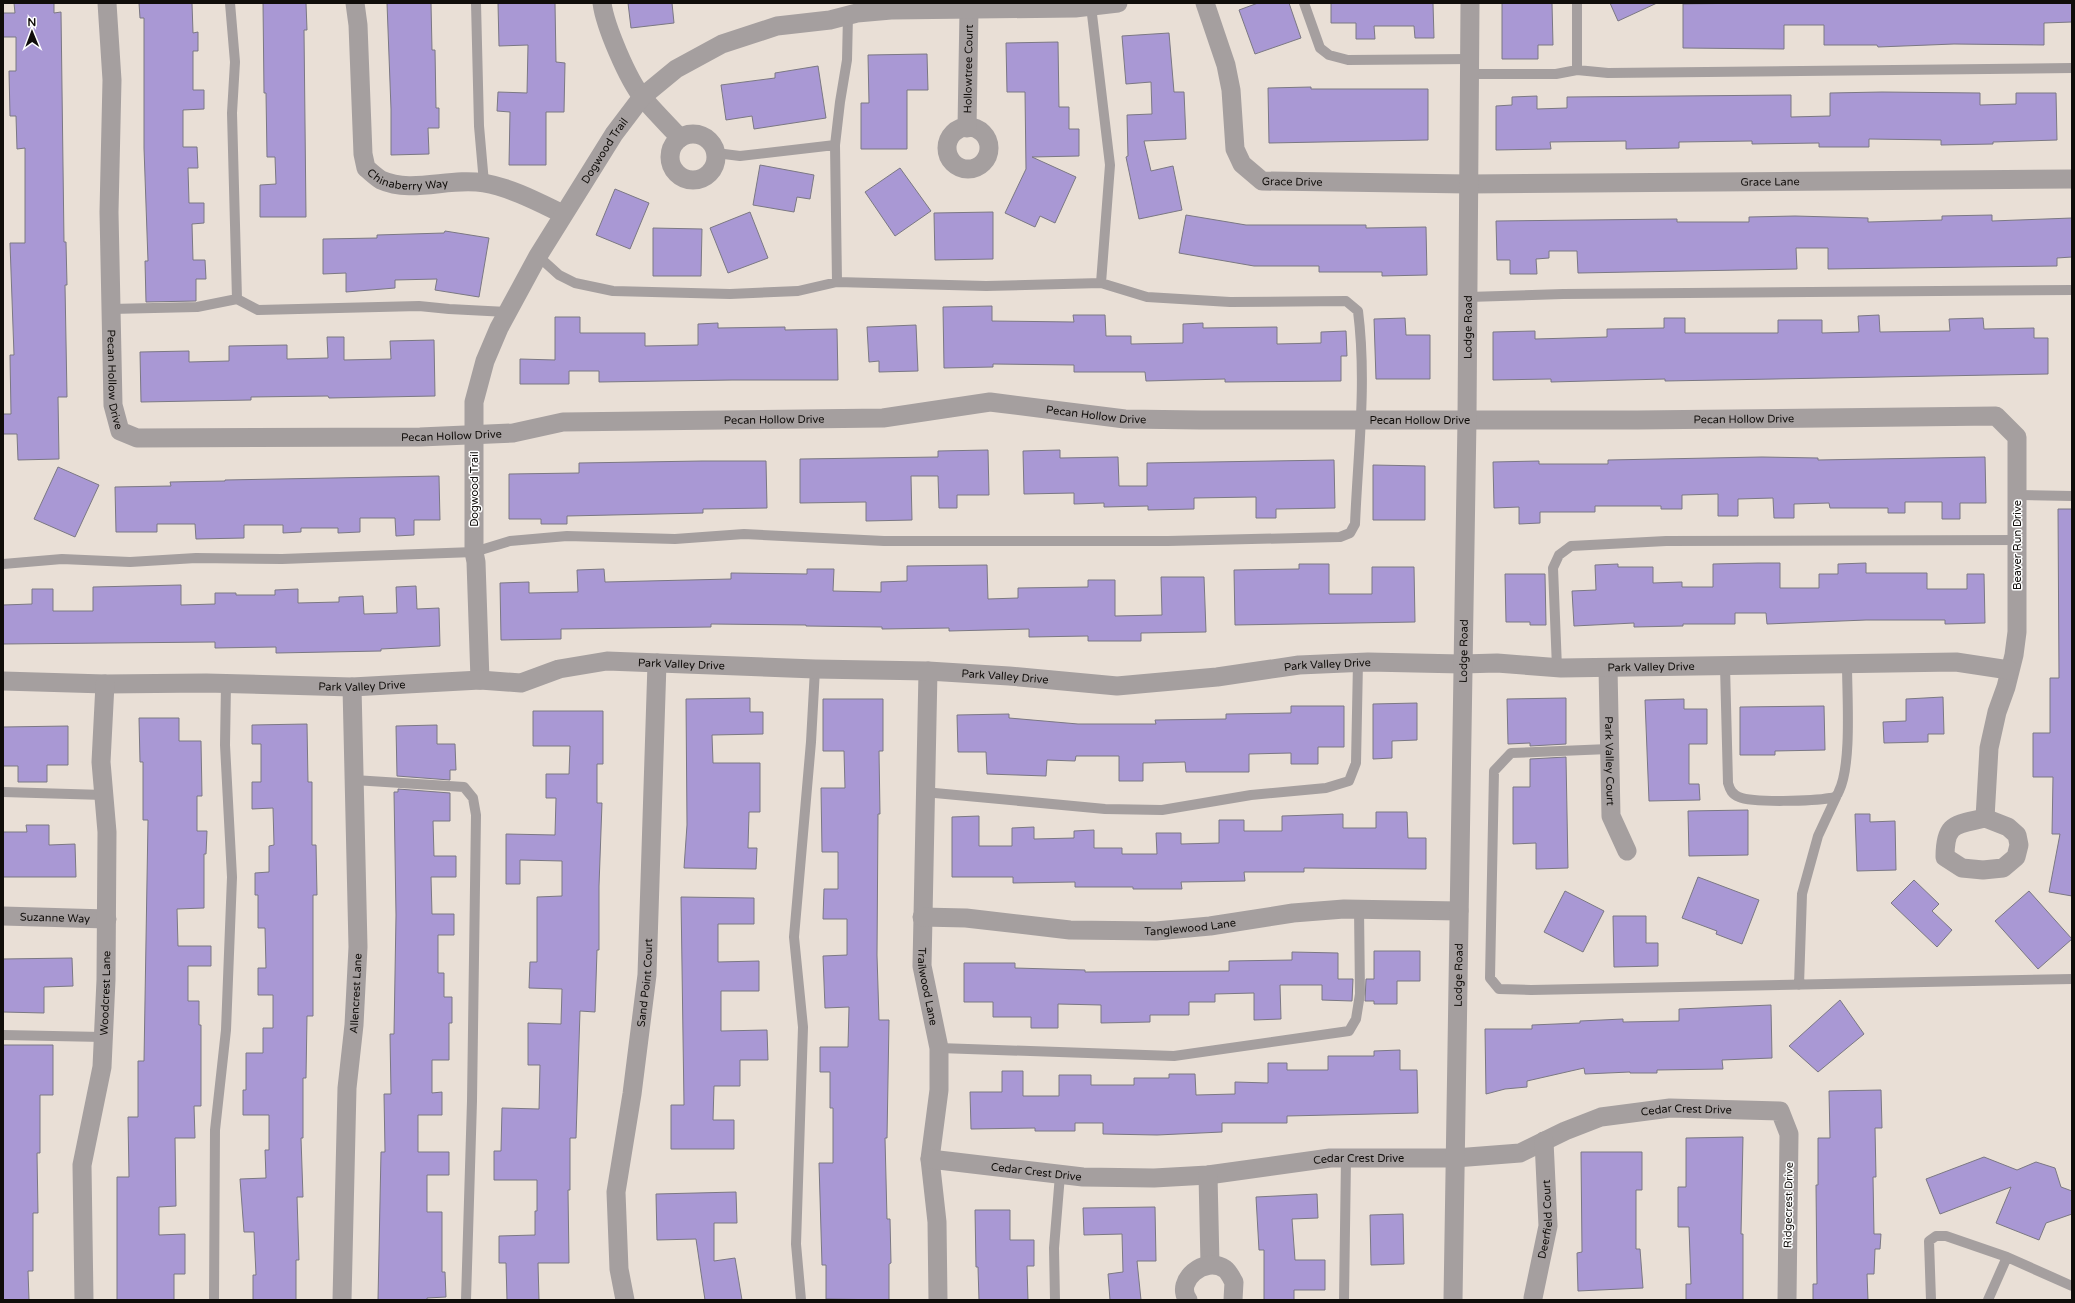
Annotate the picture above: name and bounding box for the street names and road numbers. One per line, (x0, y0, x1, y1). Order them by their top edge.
street label: Hollowtree Court (961, 24, 976, 114)
street label: Dogwood Trail (579, 116, 631, 186)
street label: Chinaberry Way (364, 166, 449, 193)
street label: Grace Drive (1262, 175, 1323, 189)
street label: Grace Lane (1740, 175, 1800, 189)
street label: Lodge Road (1461, 295, 1475, 359)
street label: Pecan Hollow Drive (104, 329, 125, 431)
street label: Pecan Hollow Drive (1045, 403, 1146, 426)
street label: Pecan Hollow Drive (1693, 412, 1794, 426)
street label: Pecan Hollow Drive (724, 413, 825, 427)
street label: Pecan Hollow Drive (1369, 414, 1470, 427)
street label: Pecan Hollow Drive (401, 427, 502, 444)
street label: Dogwood Trail (468, 451, 481, 527)
street label: Beaver Run Drive (2011, 500, 2024, 590)
street label: Lodge Road (1457, 619, 1471, 683)
street label: Park Valley Drive (638, 656, 725, 673)
street label: Park Valley Drive (1283, 656, 1371, 674)
street label: Park Valley Drive (1607, 660, 1695, 674)
street label: Park Valley Drive (961, 667, 1049, 687)
street label: Park Valley Drive (318, 678, 406, 694)
street label: Park Valley Court (1602, 716, 1617, 806)
street label: Suzanne Way (20, 910, 90, 926)
street label: Tanglewood Lane (1144, 916, 1237, 938)
street label: Sand Point Court (634, 938, 655, 1028)
street label: Lodge Road (1452, 943, 1466, 1007)
street label: Trailwood Lane (915, 947, 940, 1027)
street label: Woodcrest Lane (97, 951, 113, 1036)
street label: Allencrest Lane (347, 953, 365, 1034)
street label: Cedar Crest Drive (1640, 1102, 1732, 1119)
street label: Cedar Crest Drive (1312, 1152, 1404, 1167)
street label: Cedar Crest Drive (990, 1160, 1082, 1184)
street label: Ridgecrest Drive (1781, 1162, 1796, 1248)
street label: Deerfield Court (1535, 1179, 1555, 1260)

